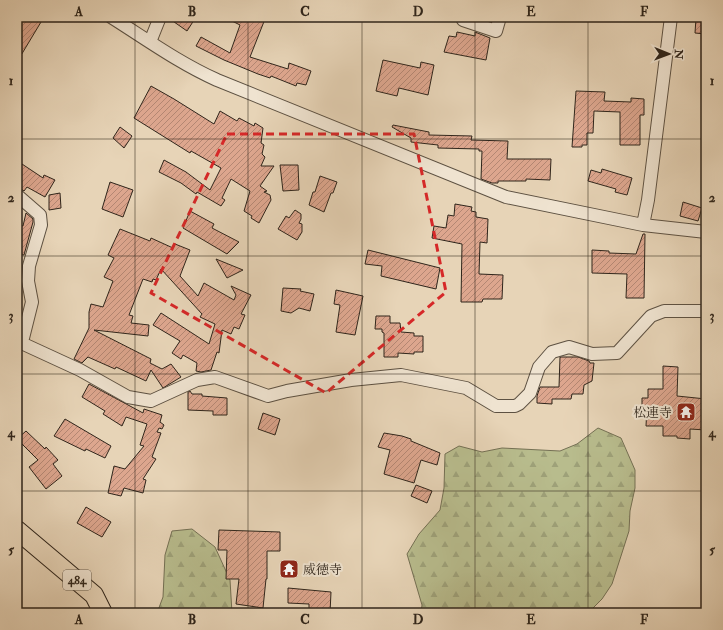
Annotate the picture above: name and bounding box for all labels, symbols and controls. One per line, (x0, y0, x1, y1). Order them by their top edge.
text: A (74, 4, 84, 20)
text: B (188, 4, 196, 20)
text: C (300, 4, 310, 20)
text: D (413, 4, 424, 20)
text: E (526, 4, 536, 20)
text: F (640, 4, 649, 20)
north arrow (649, 34, 689, 74)
text: N (672, 48, 685, 60)
text: 1 (9, 73, 14, 89)
text: 1 (710, 73, 715, 89)
text: 2 (8, 190, 15, 206)
text: 2 (709, 190, 716, 206)
text: 3 (9, 308, 14, 324)
text: 3 (710, 308, 715, 324)
temple icon: 松連寺 (675, 401, 697, 423)
place label: 松連寺 (633, 405, 672, 421)
text: 4 (6, 425, 15, 441)
text: 4 (707, 425, 716, 441)
text: 5 (8, 542, 14, 558)
text: 5 (709, 542, 715, 558)
temple icon: 威徳寺 (278, 558, 300, 580)
place label: 威徳寺 (303, 562, 342, 578)
road number: 484 (63, 570, 91, 590)
text: A (74, 612, 84, 628)
text: B (188, 612, 196, 628)
text: C (300, 612, 310, 628)
text: D (413, 612, 424, 628)
text: E (526, 612, 536, 628)
text: F (640, 612, 649, 628)

